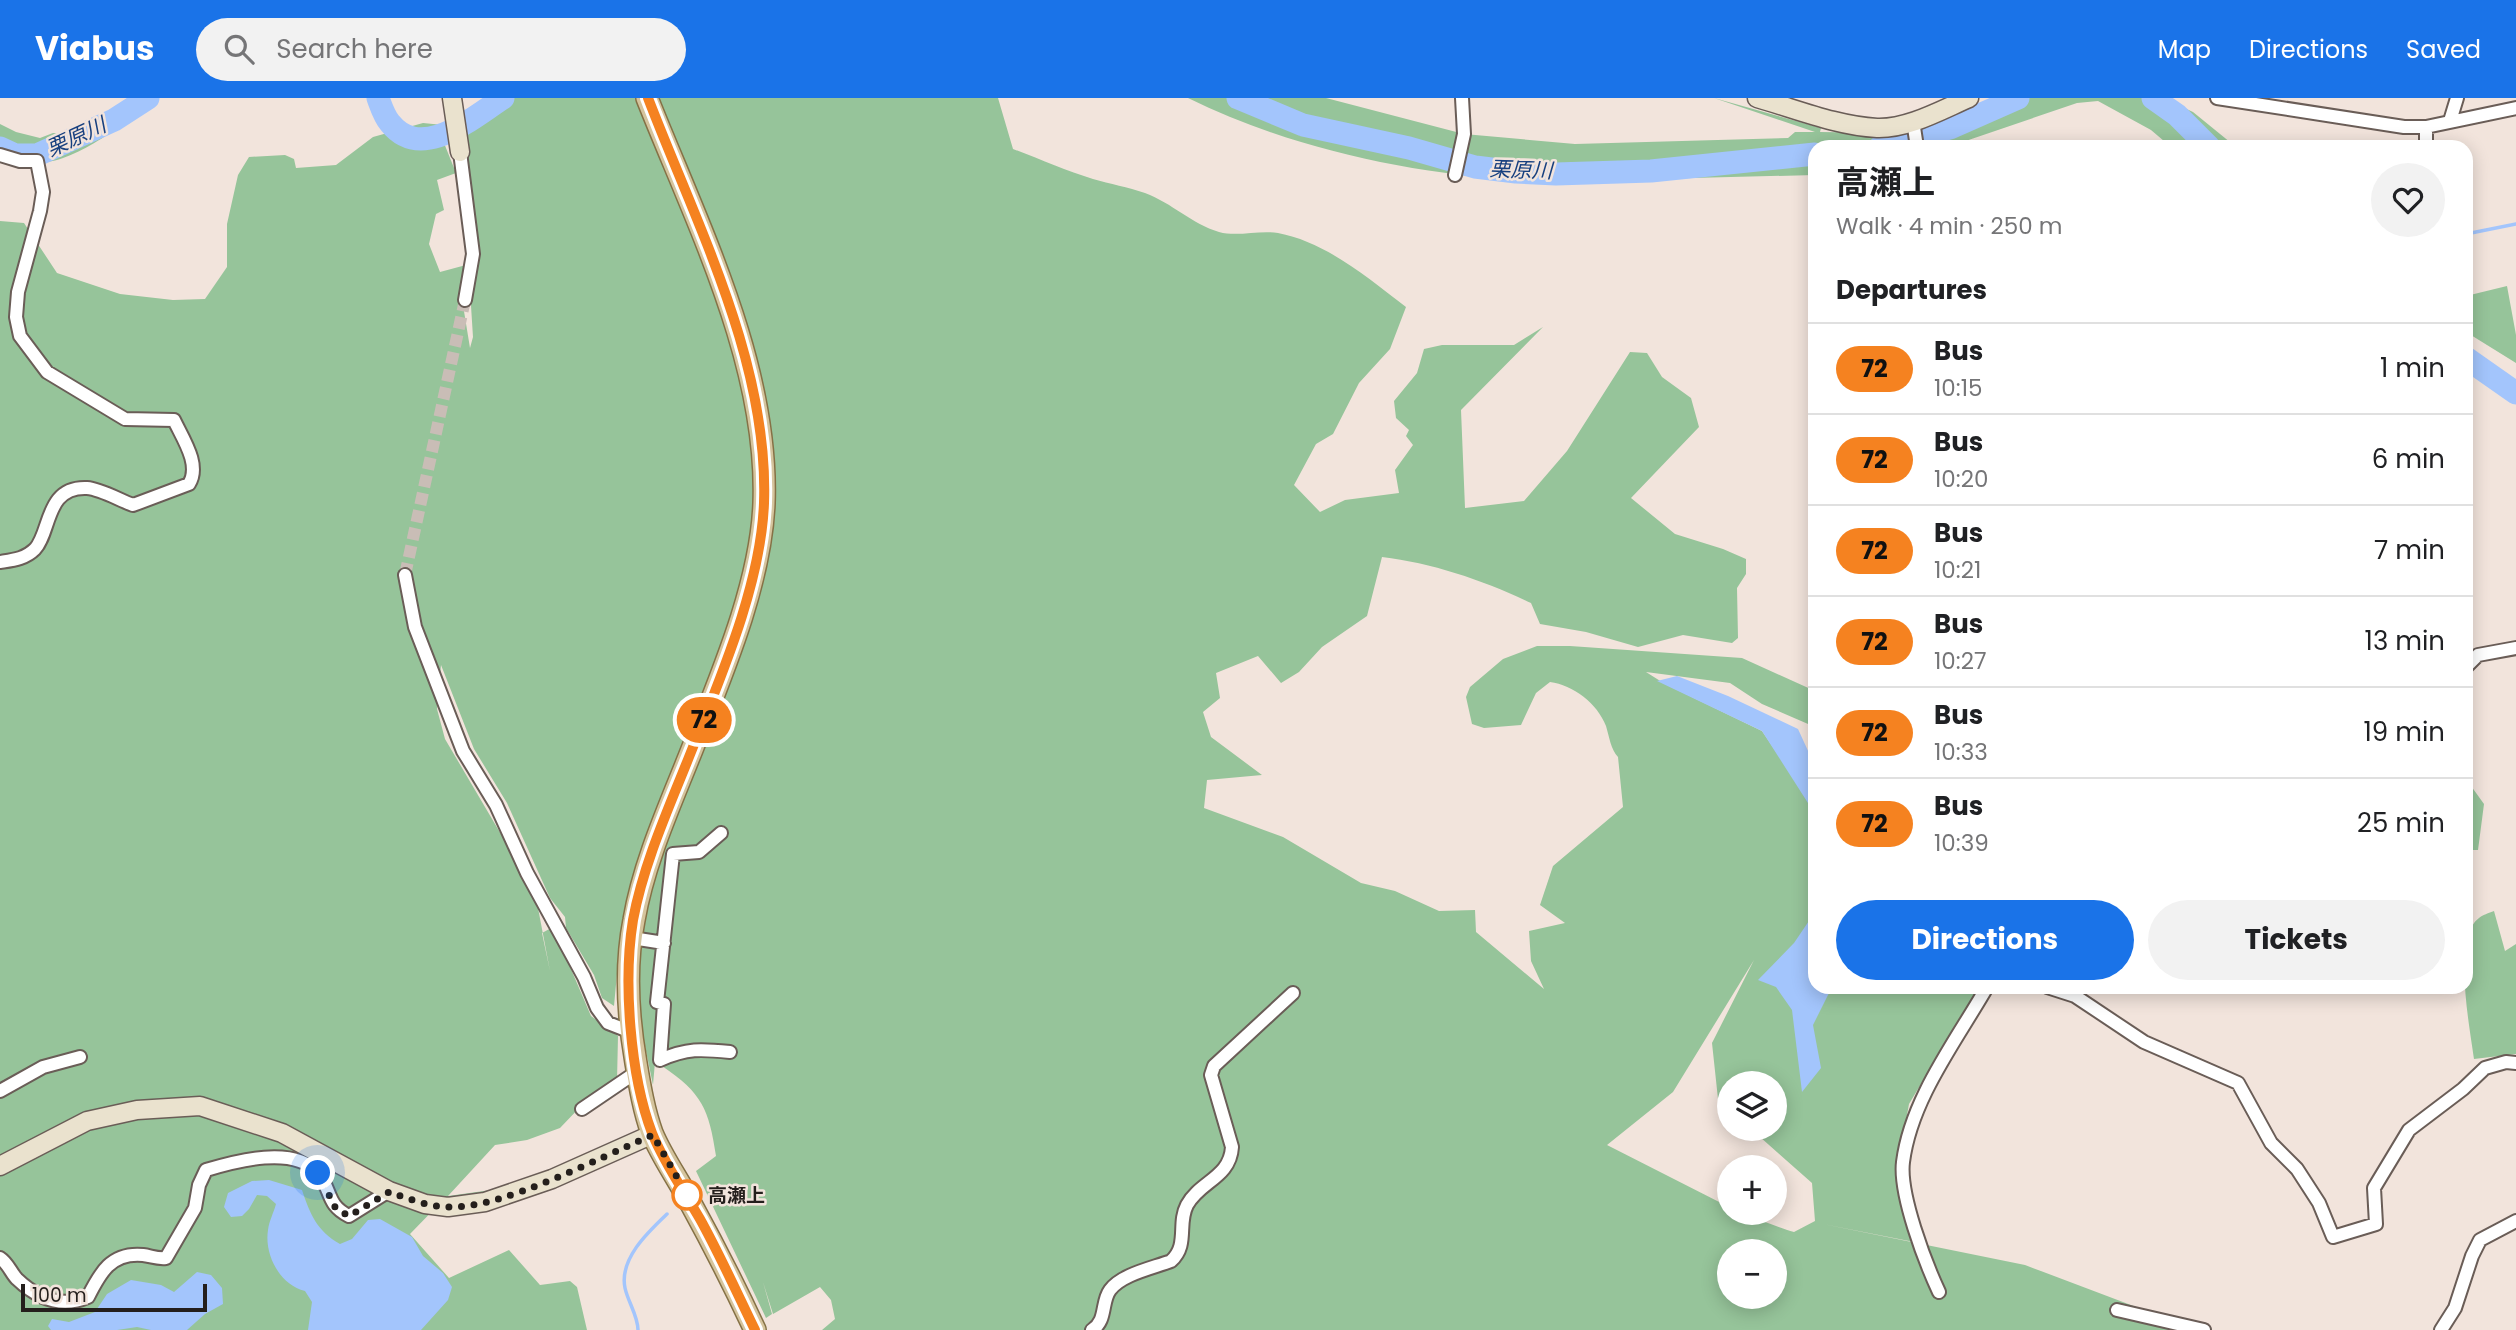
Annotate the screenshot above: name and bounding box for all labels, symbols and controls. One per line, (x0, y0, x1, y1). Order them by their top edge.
search box (196, 18, 686, 81)
text: Viabus (35, 25, 154, 72)
icon: search (220, 30, 258, 68)
text: Search here (276, 31, 433, 67)
text: Map (2158, 33, 2211, 66)
text: Directions (2249, 33, 2368, 66)
text: Saved (2406, 33, 2481, 66)
water label: 栗原川 (41, 109, 112, 163)
water label: 栗原川 (1489, 154, 1555, 185)
text: 高瀬上 (1836, 159, 1935, 206)
button: heart (2371, 163, 2445, 237)
text: Walk · 4 min · 250 m (1836, 210, 2062, 242)
text: Departures (1836, 272, 1987, 308)
text: Bus (1934, 333, 1983, 369)
text: 1 min (2380, 350, 2445, 386)
text: 72 (1861, 352, 1888, 385)
text: 10:15 (1934, 372, 1983, 404)
text: Bus (1934, 424, 1983, 460)
text: 6 min (2372, 441, 2445, 477)
text: 72 (1861, 443, 1888, 476)
text: 10:20 (1934, 463, 1988, 495)
text: Bus (1934, 515, 1983, 551)
text: 7 min (2374, 532, 2445, 568)
text: 72 (1861, 534, 1888, 567)
text: 10:21 (1934, 554, 1981, 586)
text: Bus (1934, 606, 1983, 642)
text: 13 min (2365, 623, 2445, 659)
text: 72 (1861, 625, 1888, 658)
text: 10:27 (1934, 645, 1987, 677)
line badge: 72 (672, 697, 736, 743)
text: Bus (1934, 697, 1983, 733)
text: 72 (691, 703, 717, 736)
text: 19 min (2364, 714, 2445, 750)
text: 72 (1861, 716, 1888, 749)
text: 10:33 (1934, 736, 1988, 768)
text: Bus (1934, 788, 1983, 824)
text: 25 min (2357, 805, 2445, 841)
text: 72 (1861, 807, 1888, 840)
text: 10:39 (1934, 827, 1989, 859)
button: Directions (1836, 900, 2134, 980)
button: Tickets (2148, 900, 2445, 980)
map controls (1717, 1071, 1787, 1309)
button: layers (1717, 1071, 1787, 1141)
your location (300, 1155, 335, 1190)
button: + (1717, 1155, 1787, 1225)
marker: 高瀬上 (672, 1180, 702, 1210)
place label: 高瀬上 (708, 1182, 765, 1209)
button: − (1717, 1239, 1787, 1309)
scale bar (21, 1281, 206, 1313)
text: 100 m (32, 1282, 87, 1309)

